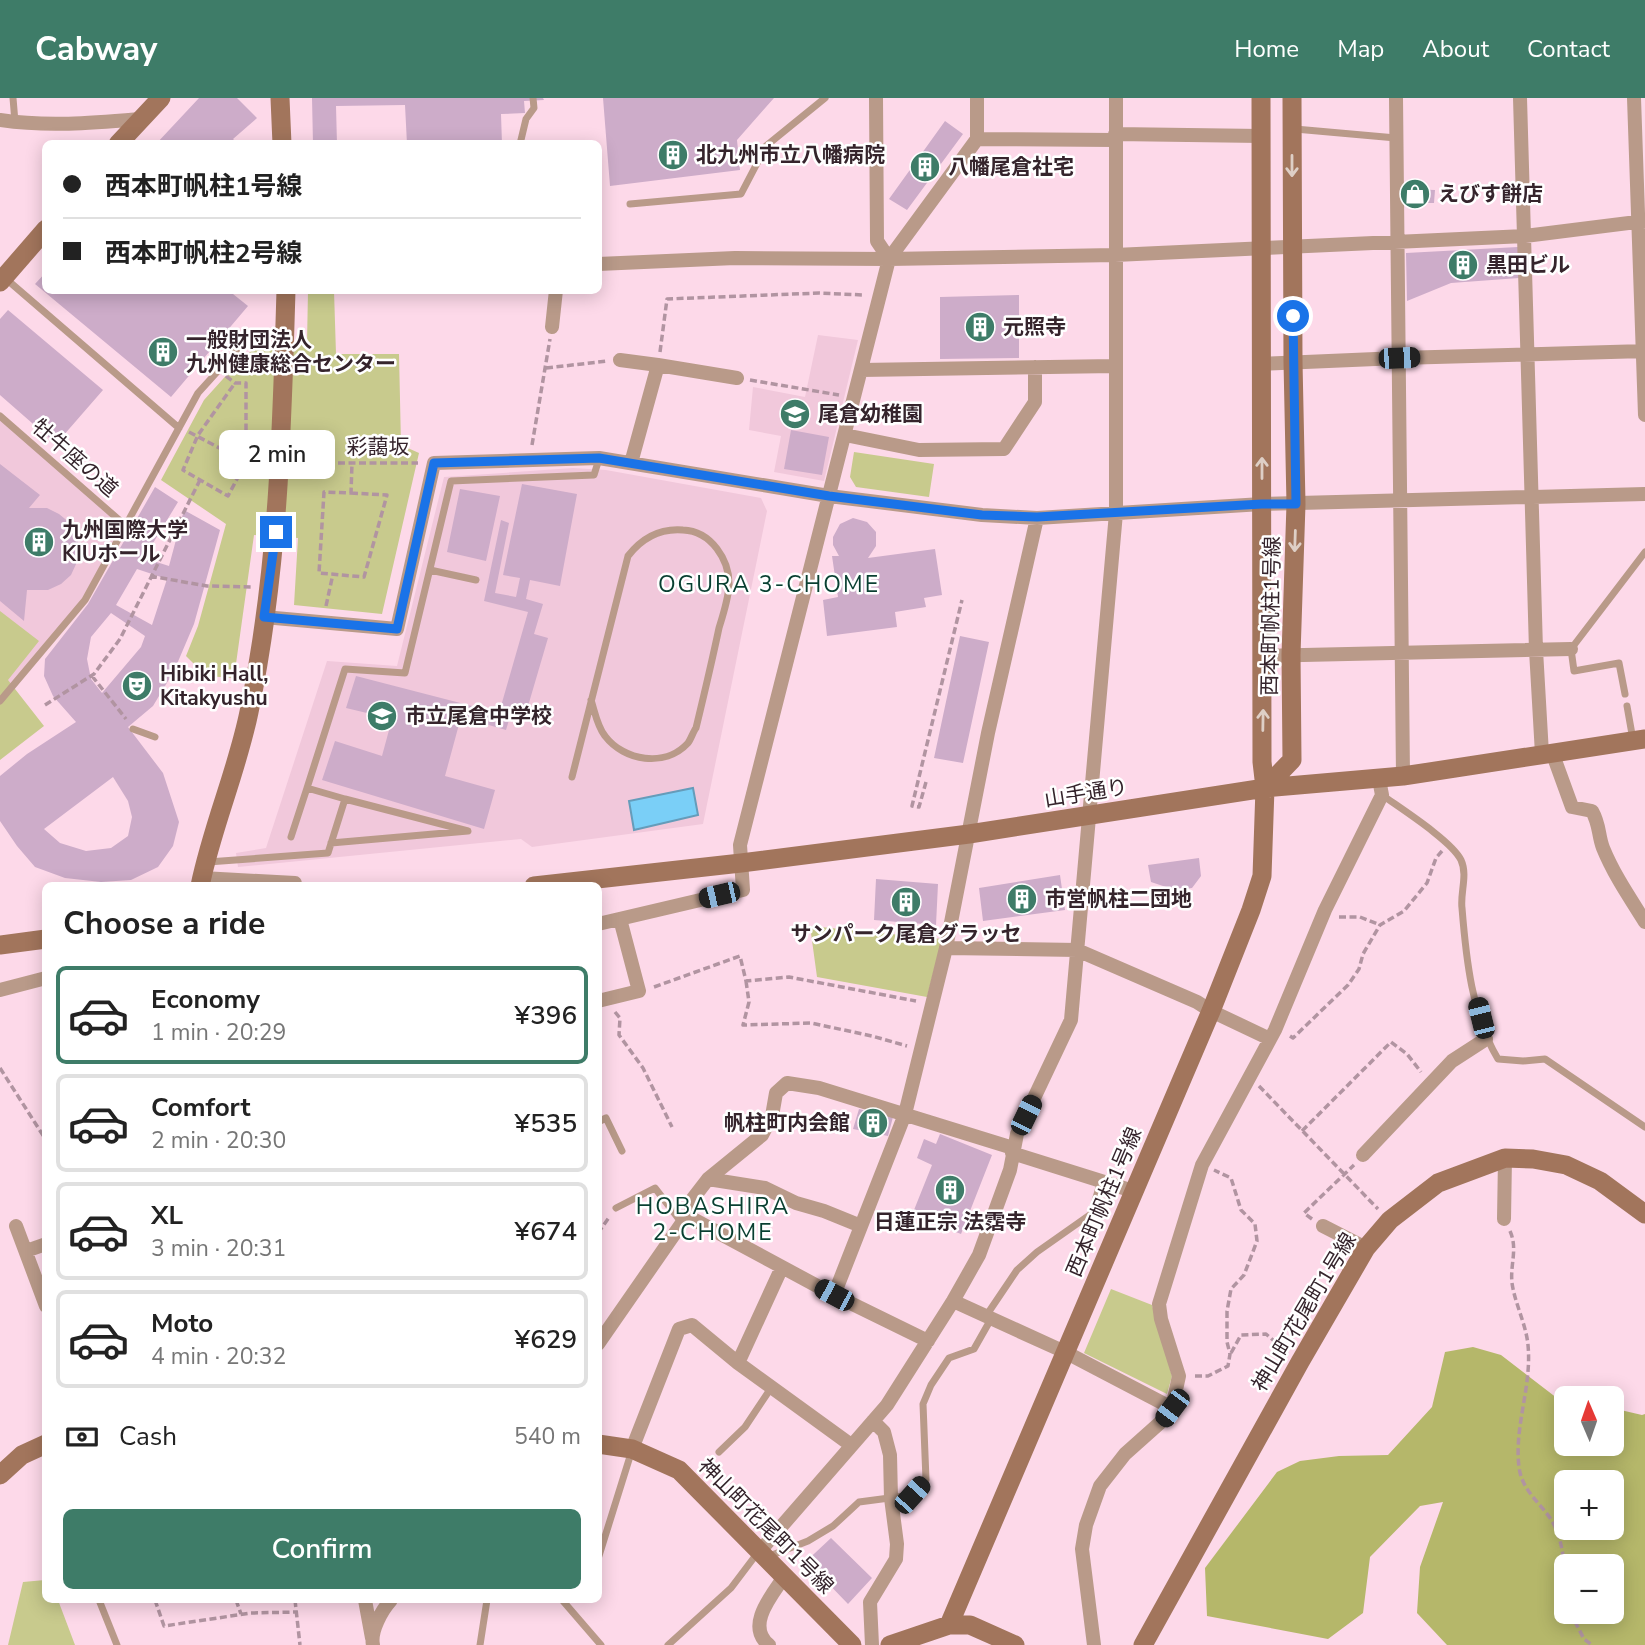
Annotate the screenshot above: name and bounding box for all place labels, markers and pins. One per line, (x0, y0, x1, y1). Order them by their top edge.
building icon: 北九州市立八幡病院 (656, 138, 690, 172)
place label: 北九州市立八幡病院 (696, 141, 885, 169)
building icon: 八幡尾倉社宅 (908, 150, 942, 184)
place label: 八幡尾倉社宅 (948, 153, 1074, 181)
shop icon: えびす餅店 (1398, 177, 1432, 211)
place label: えびす餅店 (1438, 180, 1543, 208)
building icon: 黒田ビル (1446, 248, 1480, 282)
place label: 黒田ビル (1486, 251, 1570, 279)
building icon: 元照寺 (963, 310, 997, 344)
place label: 元照寺 (1003, 313, 1066, 341)
place label: 一般財団法人 九州健康総合センター (186, 326, 396, 378)
building icon: 一般財団法人 九州健康総合センター (146, 335, 180, 369)
school or university icon: 尾倉幼稚園 (778, 397, 812, 431)
place label: 尾倉幼稚園 (818, 400, 923, 428)
place label: 九州国際大学 KIUホール (62, 516, 188, 568)
building icon: 九州国際大学 KIUホール (22, 525, 56, 559)
place label: Hibiki Hall, Kitakyushu (160, 660, 268, 712)
theatre icon: Hibiki Hall, Kitakyushu (120, 669, 154, 703)
school or university icon: 市立尾倉中学校 (365, 699, 399, 733)
place label: 市立尾倉中学校 (405, 702, 552, 730)
building icon: 市営帆柱二団地 (1005, 882, 1039, 916)
building icon: サンパーク尾倉グラッセ (889, 885, 923, 919)
place label: 市営帆柱二団地 (1045, 885, 1192, 913)
place label: サンパーク尾倉グラッセ (791, 920, 1022, 948)
building icon: 帆柱町内会館 (856, 1106, 890, 1140)
place label: 帆柱町内会館 (724, 1109, 850, 1137)
building icon: 日蓮正宗 法霑寺 (933, 1173, 967, 1207)
place label: 日蓮正宗 法霑寺 (874, 1208, 1026, 1236)

